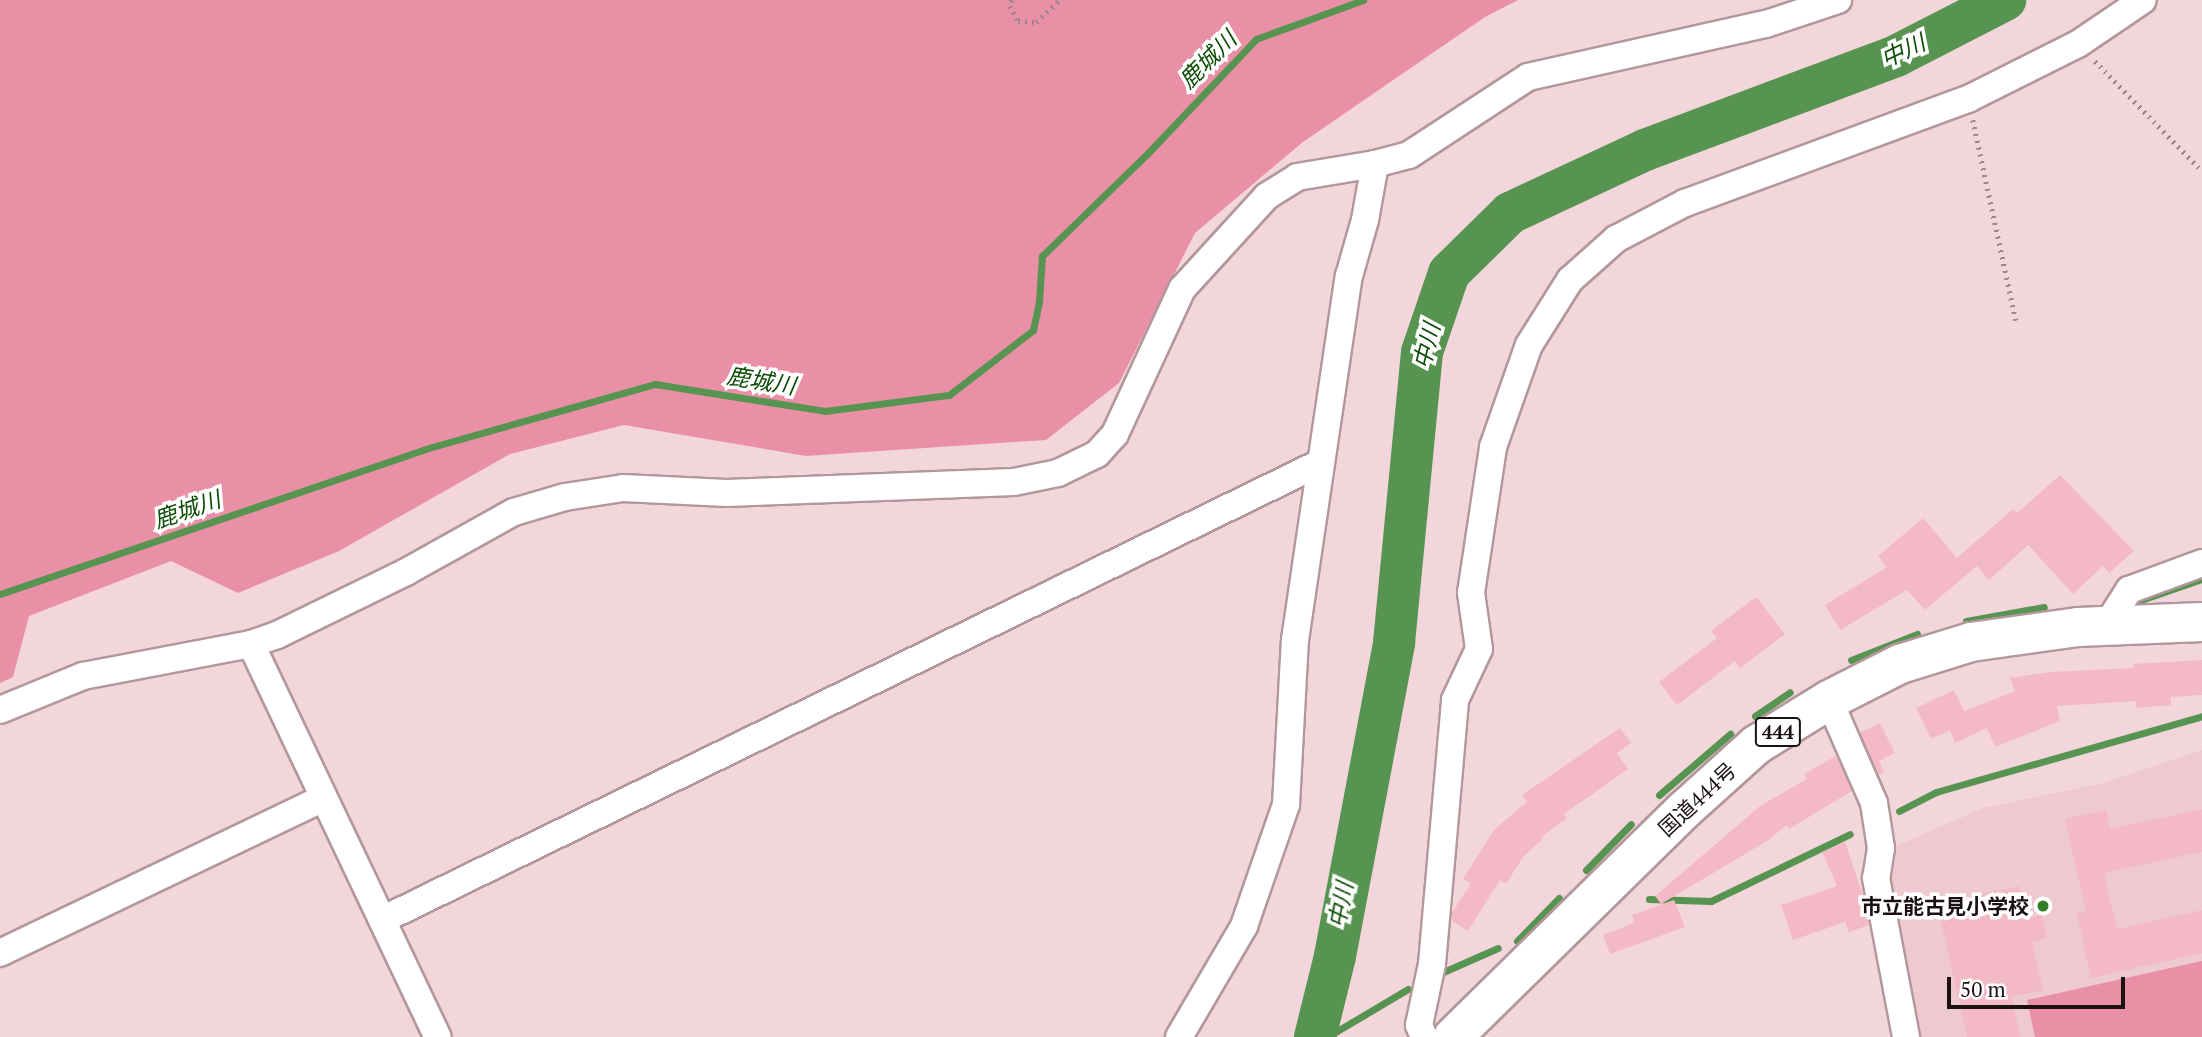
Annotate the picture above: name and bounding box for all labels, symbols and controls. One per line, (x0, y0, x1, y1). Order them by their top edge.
water label: 鹿城川 (1174, 26, 1242, 94)
water label: 中川 (1876, 29, 1930, 73)
water label: 中川 (1408, 320, 1446, 372)
water label: 鹿城川 (725, 362, 797, 400)
water label: 鹿城川 (150, 486, 224, 534)
road number: 444 (1754, 716, 1802, 748)
street label: 国道444号 (1653, 757, 1741, 841)
water label: 中川 (1323, 880, 1359, 930)
place label: 市立能古見小学校 (1861, 893, 2029, 919)
marker: 市立能古見小学校 (2035, 898, 2051, 914)
scale bar (1950, 964, 2128, 1008)
text: 50 m (1960, 975, 2006, 1003)

